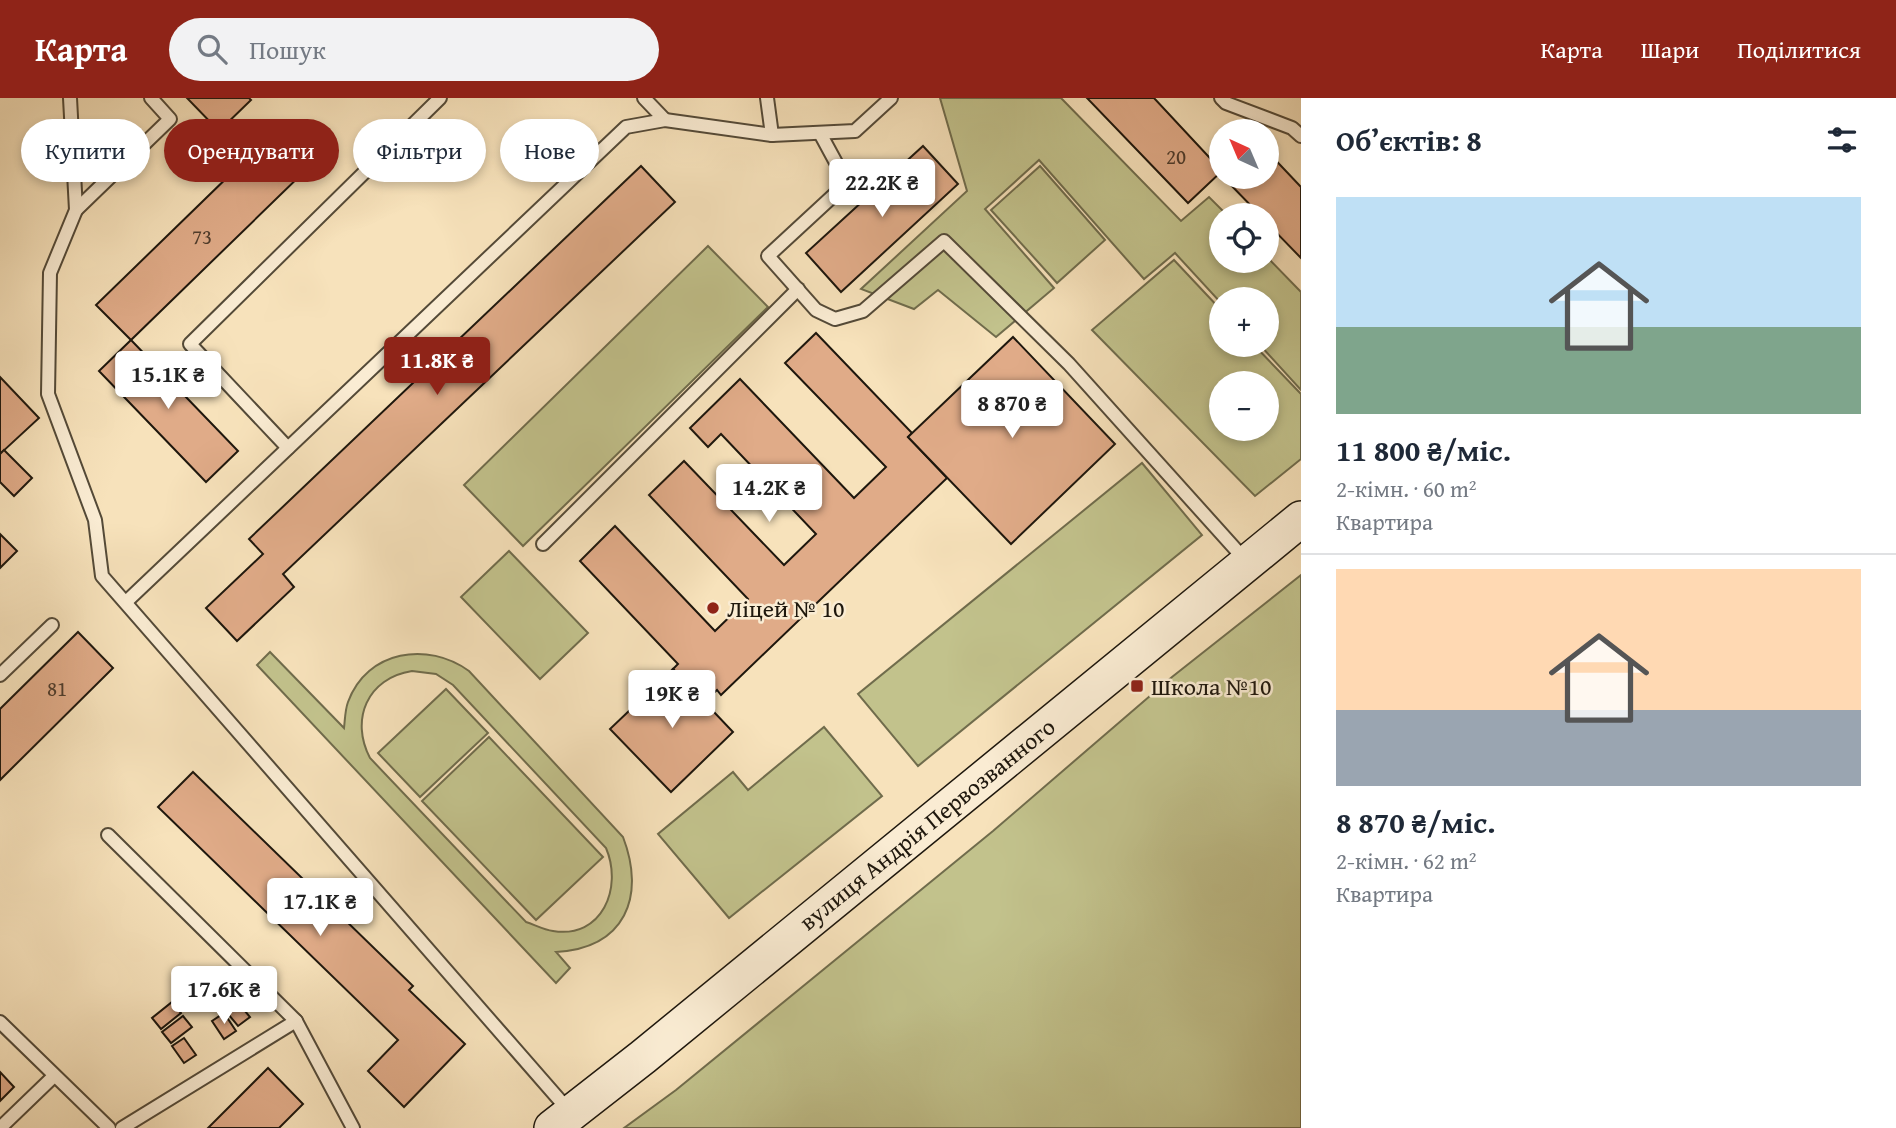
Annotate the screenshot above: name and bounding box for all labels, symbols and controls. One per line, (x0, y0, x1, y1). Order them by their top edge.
search box (169, 18, 659, 81)
text: Карта (35, 25, 127, 73)
icon: search (193, 30, 231, 68)
text: Пошук (249, 30, 326, 69)
text: Карта (1540, 32, 1603, 67)
text: Шари (1641, 32, 1699, 67)
text: Поділитися (1737, 32, 1861, 67)
text: Об’єктів: 8 (1336, 118, 1482, 162)
chip: Купити (21, 119, 150, 182)
chip: Орендувати (164, 119, 339, 182)
chip: Фільтри (353, 119, 486, 182)
chip: Нове (500, 119, 599, 182)
north arrow (1209, 119, 1279, 189)
map controls (1209, 119, 1279, 441)
icon: filters (1823, 121, 1861, 159)
house number: 20 (1166, 141, 1186, 172)
pin: 22.2K ₴ (817, 159, 947, 219)
text: 22.2K ₴ (845, 165, 919, 198)
button: locate (1209, 203, 1279, 273)
house number: 73 (192, 221, 212, 252)
icon: home (1536, 243, 1662, 369)
button: + (1209, 287, 1279, 357)
pin: 11.8K ₴ (372, 338, 502, 397)
text: 11.8K ₴ (400, 343, 474, 376)
pin: 15.1K ₴ (103, 352, 233, 411)
text: 15.1K ₴ (131, 357, 205, 390)
button: − (1209, 371, 1279, 441)
pin: 8 870 ₴ (947, 380, 1077, 440)
text: 8 870 ₴ (977, 386, 1047, 419)
text: 11 800 ₴/міс. (1336, 428, 1511, 472)
pin: 14.2K ₴ (704, 464, 834, 524)
text: 14.2K ₴ (732, 470, 806, 503)
text: 2-кімн. · 60 m² (1336, 472, 1477, 505)
text: Квартира (1336, 505, 1433, 538)
place label: Ліцей № 10 (727, 591, 845, 626)
marker: Ліцей № 10 (705, 600, 721, 616)
icon: home (1536, 615, 1662, 741)
place label: Школа №10 (1151, 669, 1272, 704)
pin: 19K ₴ (623, 670, 721, 730)
house number: 81 (47, 673, 67, 704)
text: 19K ₴ (644, 676, 700, 709)
marker: Школа №10 (1129, 678, 1145, 694)
street label: вулиця Андрія Первозванного (791, 709, 1063, 939)
text: 8 870 ₴/міс. (1336, 800, 1496, 844)
text: 2-кімн. · 62 m² (1336, 844, 1477, 877)
text: Квартира (1336, 877, 1433, 910)
pin: 17.1K ₴ (255, 878, 385, 938)
text: 17.1K ₴ (283, 884, 357, 917)
pin: 17.6K ₴ (159, 967, 289, 1026)
text: 17.6K ₴ (187, 972, 261, 1005)

